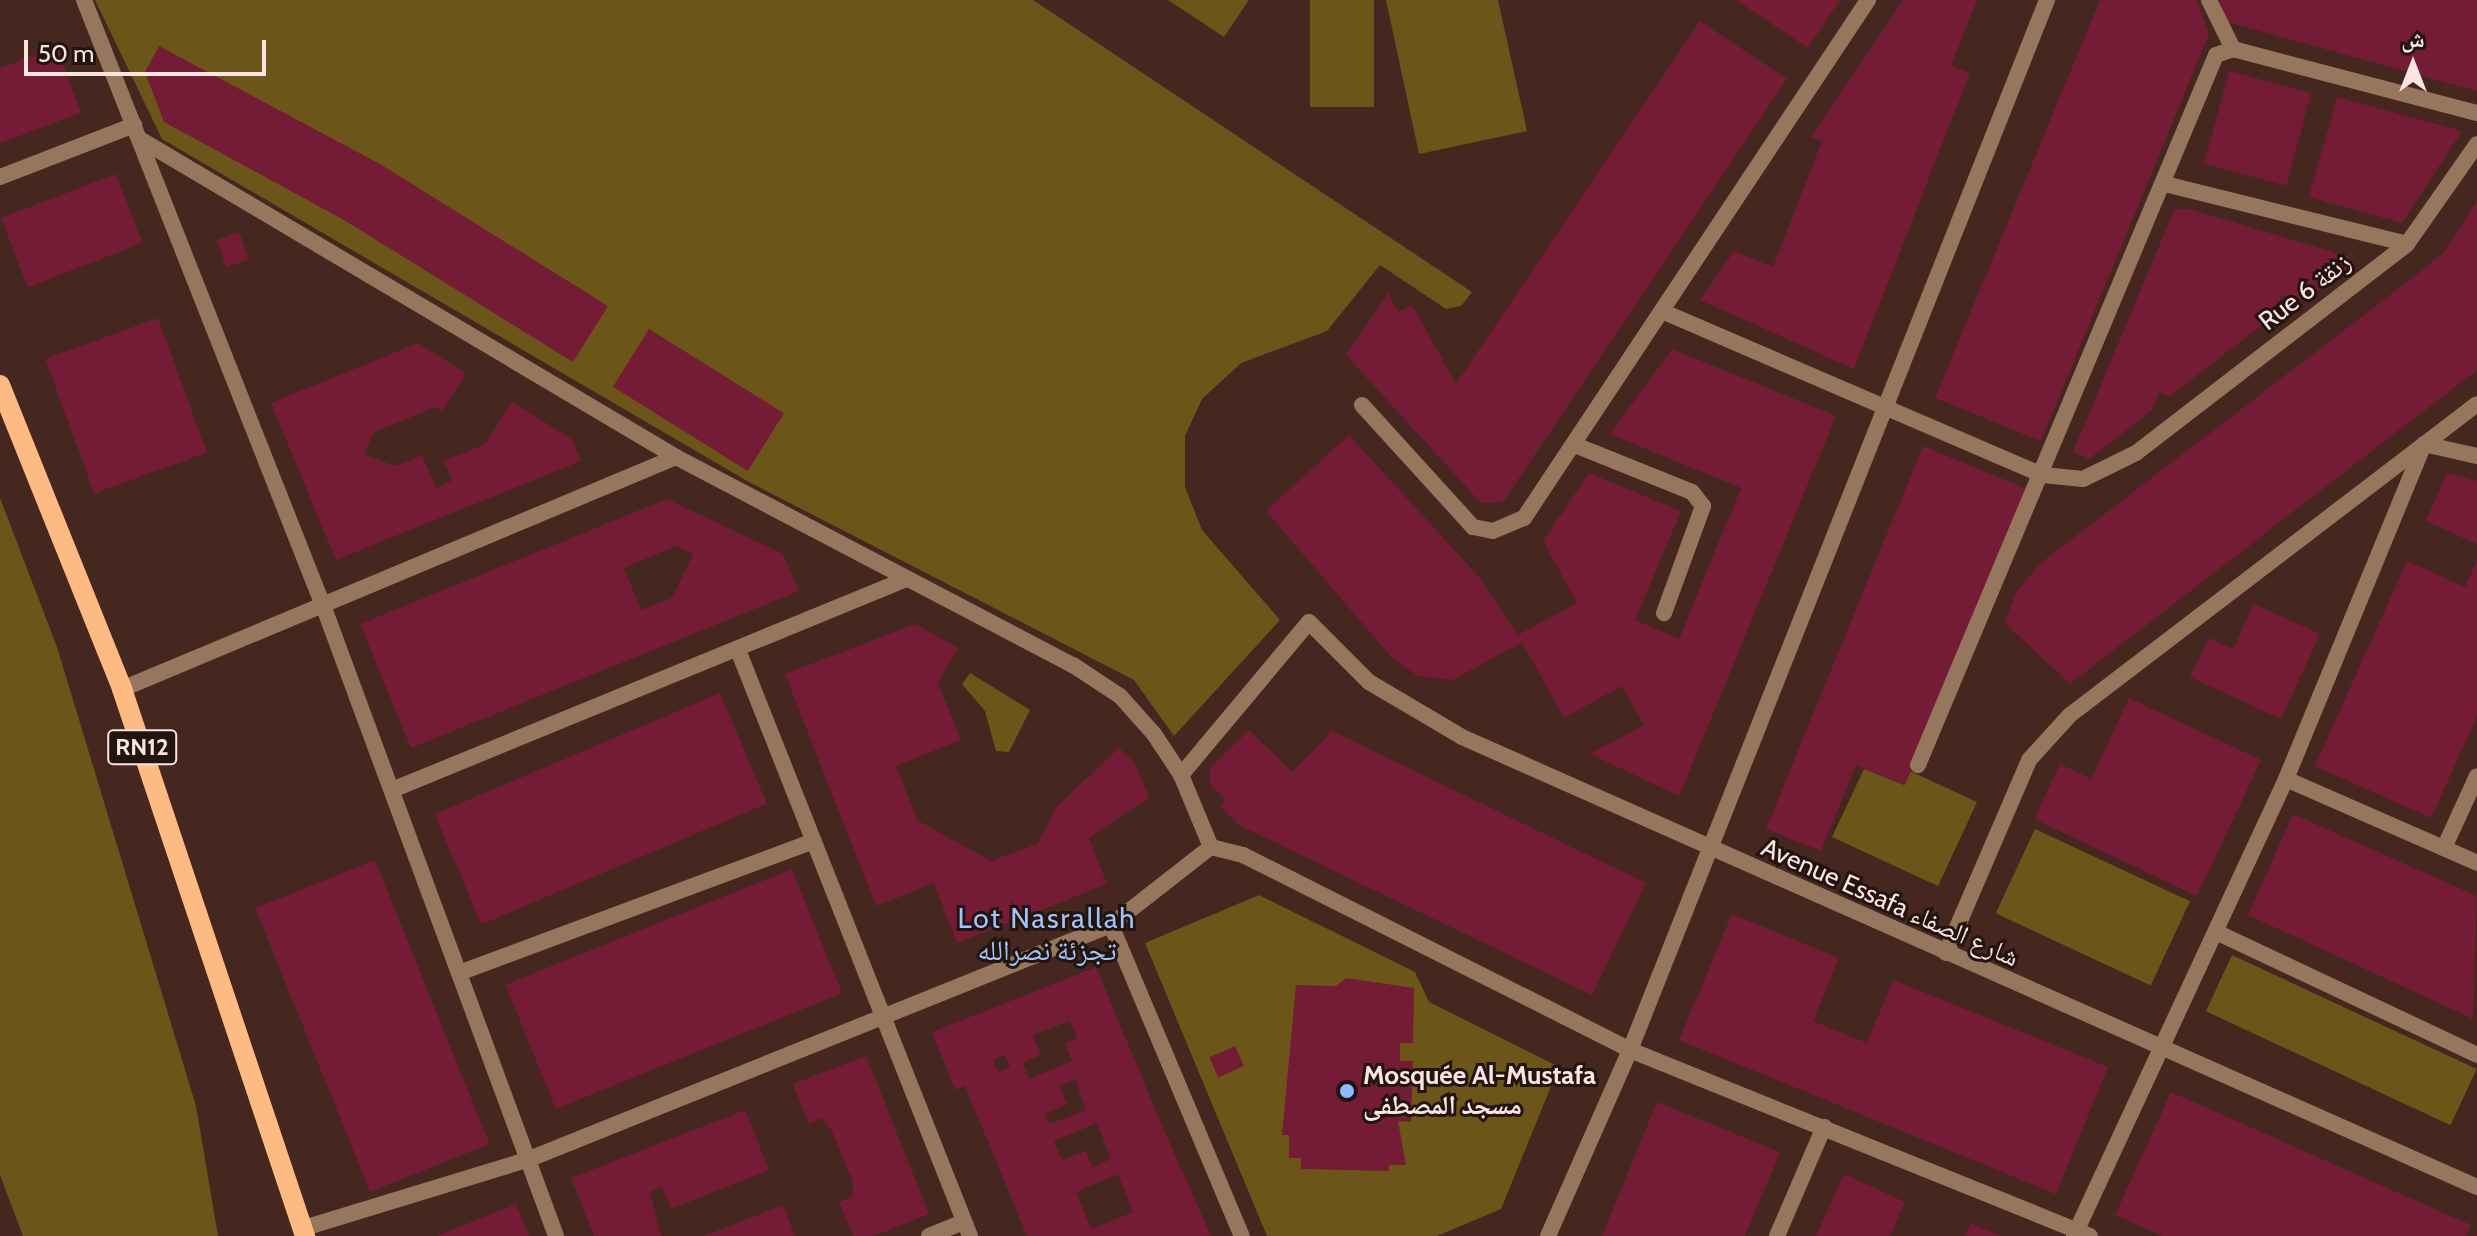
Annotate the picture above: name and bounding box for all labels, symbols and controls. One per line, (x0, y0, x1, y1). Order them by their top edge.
scale bar (28, 24, 270, 74)
north arrow (2373, 24, 2453, 104)
text: ش (2401, 26, 2425, 53)
text: 50 m (38, 39, 94, 68)
street label: Rue 6 زنقة (2253, 247, 2357, 337)
road number: RN12 (106, 727, 178, 767)
street label: Avenue Essafa شارع الصفاء (1756, 832, 2024, 974)
district label: Lot Nasrallah تجزئة نصرالله (957, 901, 1137, 967)
place label: Mosquée Al-Mustafa مسجد المصطفى (1363, 1060, 1596, 1122)
marker: Mosquée Al-Mustafa مسجد المصطفى (1338, 1082, 1356, 1100)

